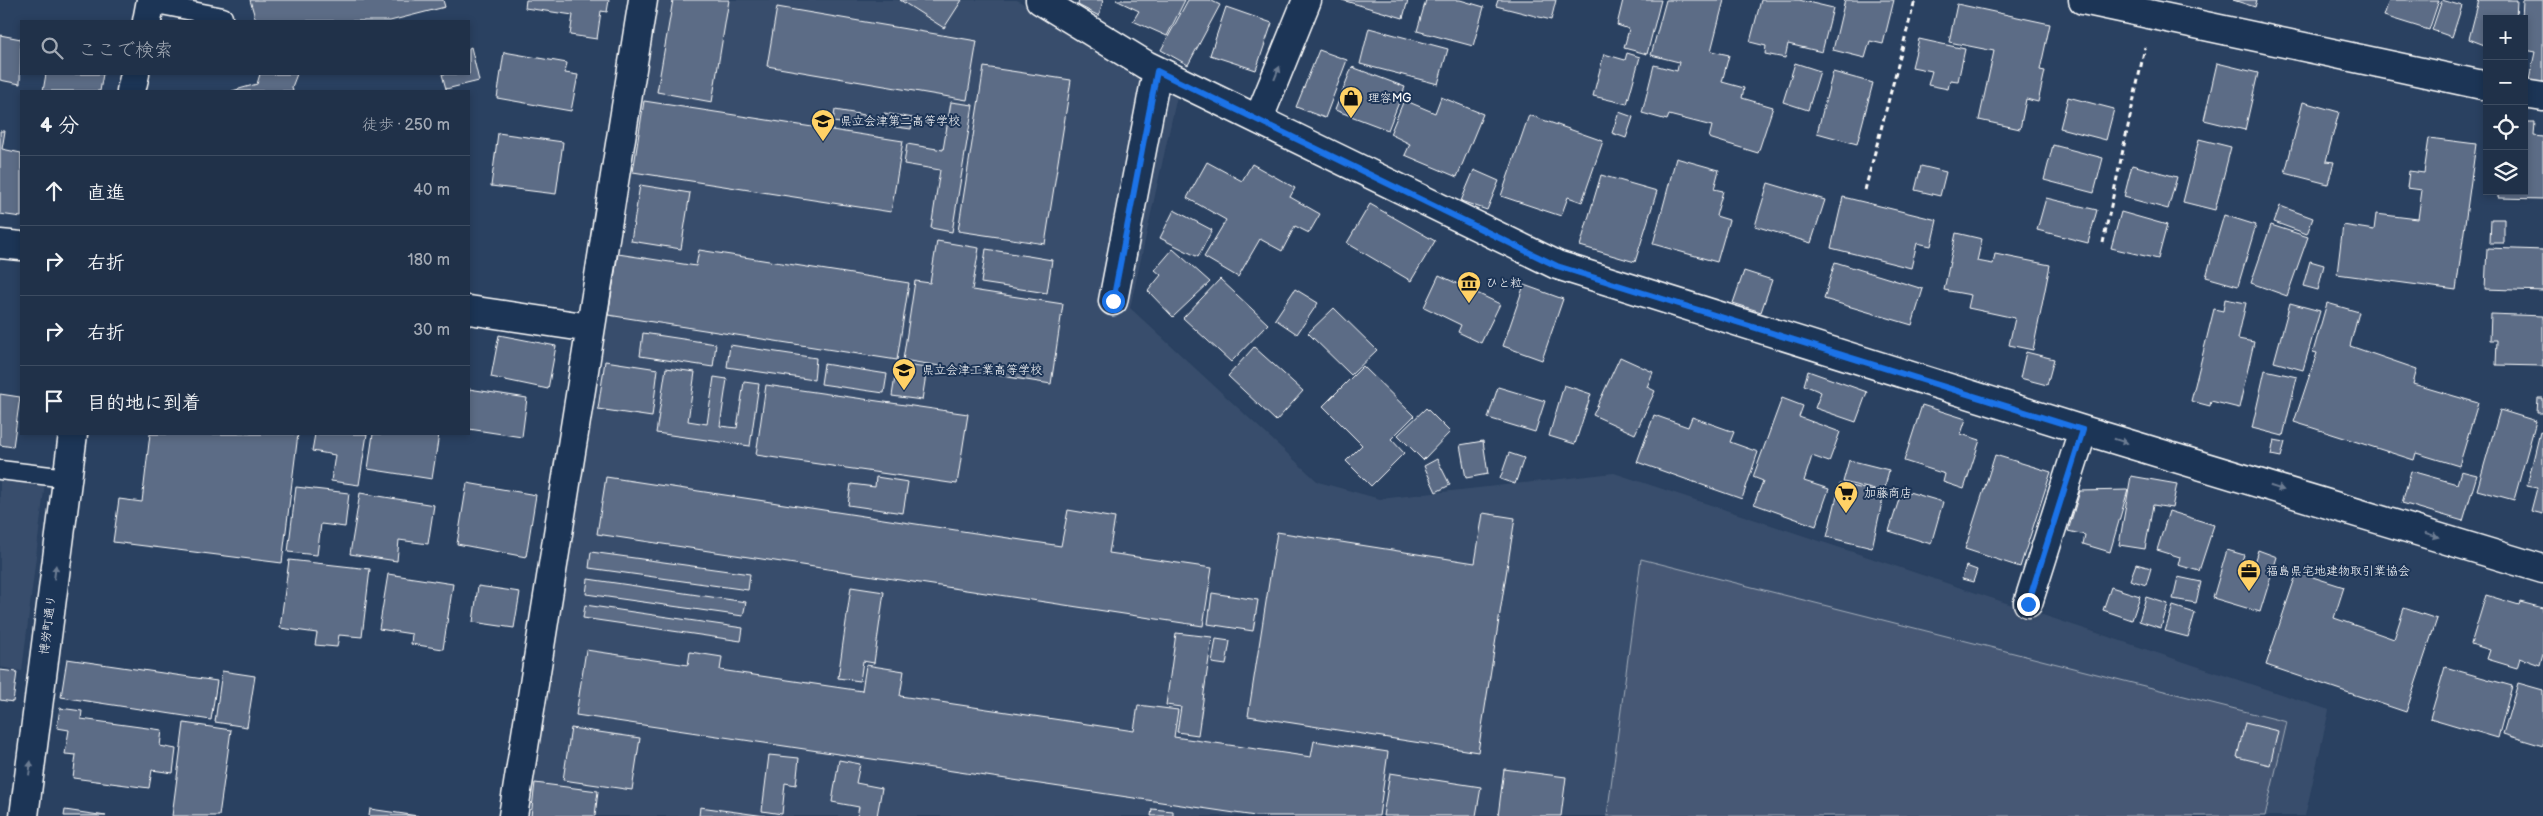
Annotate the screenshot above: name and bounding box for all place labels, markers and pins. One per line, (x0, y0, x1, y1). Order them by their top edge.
shop icon: 理容MG (1338, 85, 1364, 119)
place label: 理容MG (1368, 91, 1411, 106)
school or university icon: 県立会津第二高等学校 (810, 108, 836, 142)
place label: 県立会津第二高等学校 (840, 114, 960, 129)
museum icon: ひと粒 (1456, 270, 1482, 304)
place label: ひと粒 (1486, 276, 1522, 291)
school or university icon: 県立会津工業高等学校 (891, 357, 917, 391)
place label: 県立会津工業高等学校 (922, 363, 1042, 378)
supermarket icon: 加藤商店 (1833, 480, 1859, 514)
place label: 加藤商店 (1864, 486, 1912, 501)
office icon: 福島県宅地建物取引業協会 (2236, 558, 2262, 592)
place label: 福島県宅地建物取引業協会 (2266, 564, 2410, 579)

